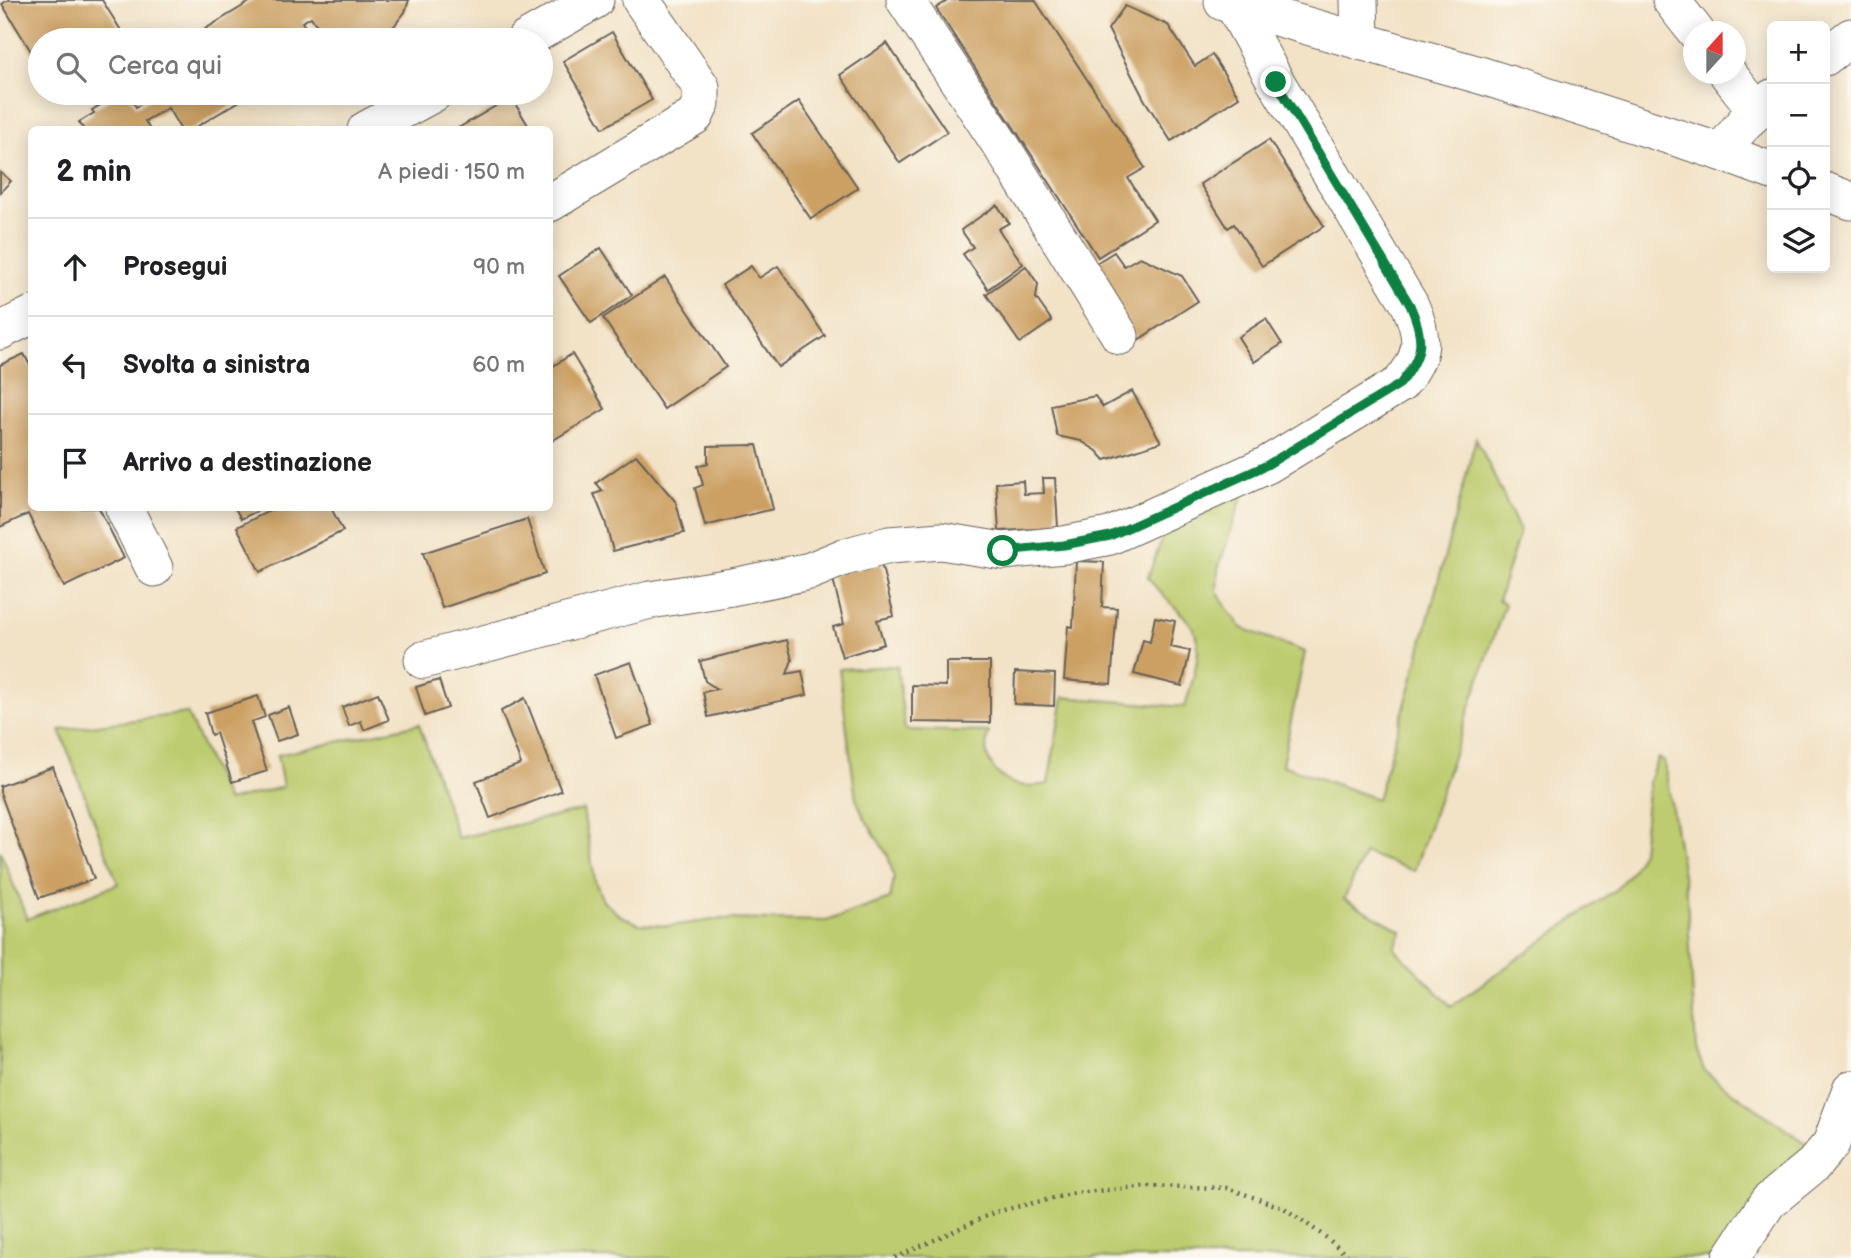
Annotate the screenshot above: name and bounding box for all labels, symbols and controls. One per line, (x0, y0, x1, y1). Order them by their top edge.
north arrow (1683, 21, 1746, 84)
map controls (1767, 21, 1830, 273)
button: + (1767, 21, 1830, 84)
search box (28, 28, 553, 105)
icon: search (52, 48, 90, 86)
text: Cerca qui (108, 51, 222, 82)
route end (1260, 66, 1291, 97)
button: − (1767, 84, 1830, 147)
button: locate (1767, 147, 1830, 210)
text: 2 min (56, 154, 132, 190)
text: A piedi · 150 m (378, 158, 525, 186)
button: layers (1767, 210, 1830, 273)
icon: ahead (56, 248, 94, 286)
text: Prosegui (123, 252, 227, 283)
text: 90 m (473, 253, 525, 281)
icon: left (56, 346, 94, 384)
text: Svolta a sinistra (123, 350, 310, 381)
text: 60 m (472, 351, 525, 379)
icon: arrive (56, 444, 94, 482)
text: Arrivo a destinazione (123, 448, 372, 479)
route start (987, 535, 1018, 566)

